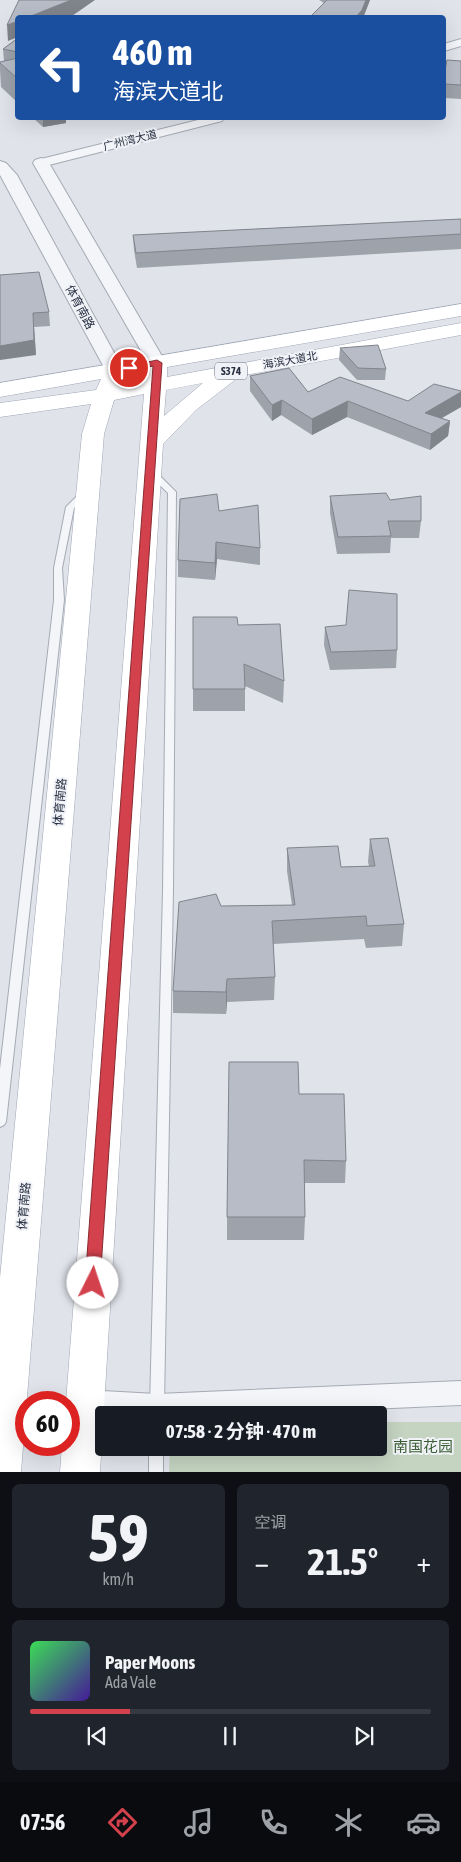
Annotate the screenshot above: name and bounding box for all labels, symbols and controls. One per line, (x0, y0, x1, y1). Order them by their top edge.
text: 460 m (113, 32, 192, 72)
icon: left (30, 35, 95, 100)
text: 海滨大道北 (113, 78, 223, 104)
street label: 广州湾大道 (102, 128, 158, 152)
street label: 体育南路 (63, 283, 97, 331)
pin (108, 347, 150, 389)
street label: 海滨大道北 (262, 349, 318, 371)
icon: arrive (115, 354, 143, 382)
road number: S374 (215, 362, 247, 380)
street label: 体育南路 (51, 777, 69, 827)
street label: 体育南路 (15, 1181, 33, 1231)
position arrow (66, 1256, 118, 1308)
speed limit sign: 60 (15, 1391, 80, 1456)
text: 07:58 · 2 分钟 · 470 m (166, 1420, 316, 1442)
park label: 南国花园 (393, 1438, 453, 1455)
text: 59 (88, 1500, 149, 1575)
text: 空调 (255, 1513, 287, 1531)
text: 21.5° (307, 1540, 378, 1583)
text: − (255, 1546, 269, 1578)
text: + (416, 1546, 431, 1578)
text: km/h (102, 1570, 134, 1588)
text: Paper Moons (105, 1651, 195, 1673)
text: Ada Vale (105, 1673, 156, 1691)
icon: previous (83, 1722, 111, 1750)
icon: pause (216, 1722, 244, 1750)
icon: next (350, 1722, 378, 1750)
icon: directions (105, 1805, 140, 1840)
icon: music (181, 1805, 216, 1840)
icon: phone (256, 1805, 291, 1840)
icon: climate (331, 1805, 366, 1840)
icon: car (406, 1805, 441, 1840)
text: 07:56 (20, 1809, 65, 1835)

